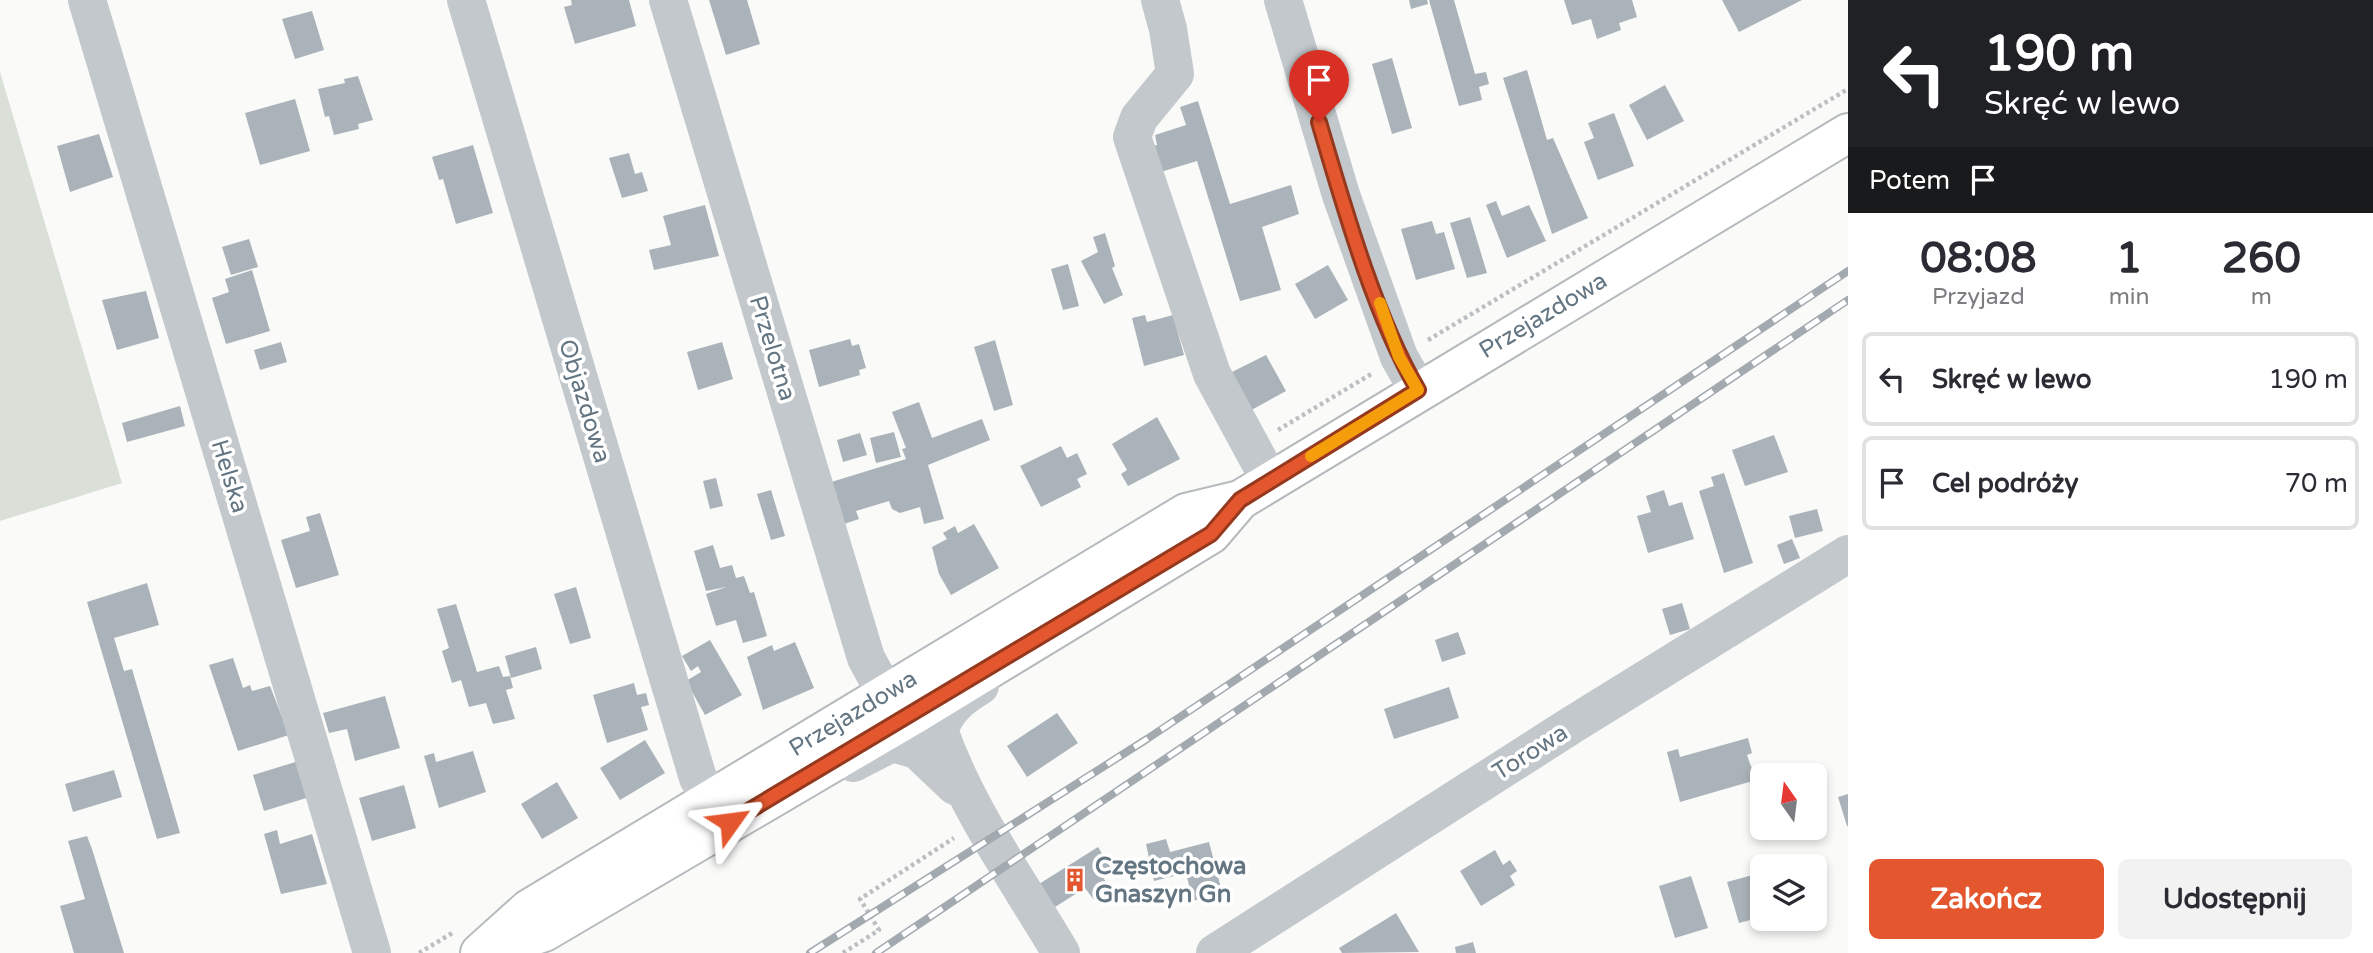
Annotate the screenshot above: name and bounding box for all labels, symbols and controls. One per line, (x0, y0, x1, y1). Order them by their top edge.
text: 190 m (1984, 25, 2134, 84)
icon: left (1869, 28, 1960, 119)
pin (1289, 50, 1349, 122)
icon: arrive (1300, 61, 1338, 99)
text: Skręć w lewo (1984, 85, 2180, 123)
icon: arrive (1964, 161, 2002, 199)
text: Potem (1869, 165, 1950, 196)
text: 08:08 (1920, 233, 2037, 284)
text: 1 (2116, 233, 2142, 284)
text: 260 (2222, 233, 2301, 284)
street label: Przejazdowa (1474, 266, 1612, 365)
text: Przyjazd (1932, 283, 2025, 311)
text: min (2109, 283, 2150, 311)
text: m (2251, 283, 2272, 311)
street label: Przelotna (743, 292, 802, 404)
street label: Objazdowa (552, 336, 617, 467)
icon: left (1873, 360, 1911, 398)
text: Skręć w lewo (1932, 364, 2092, 395)
text: 190 m (2268, 364, 2348, 395)
street label: Helska (205, 436, 254, 516)
icon: arrive (1873, 464, 1911, 502)
text: Cel podróży (1932, 468, 2079, 499)
text: 70 m (2285, 468, 2348, 499)
street label: Przejazdowa (784, 664, 922, 763)
street label: Torowa (1487, 718, 1573, 787)
north arrow (1750, 763, 1827, 840)
map controls (1750, 763, 1827, 931)
position arrow (693, 785, 767, 859)
place label: Częstochowa Gnaszyn Gn (1095, 852, 1246, 909)
button: layers (1750, 854, 1827, 931)
button: Zakończ (1869, 859, 2104, 939)
button: Udostępnij (2118, 859, 2352, 939)
building icon: Częstochowa Gnaszyn Gn (1061, 866, 1089, 894)

